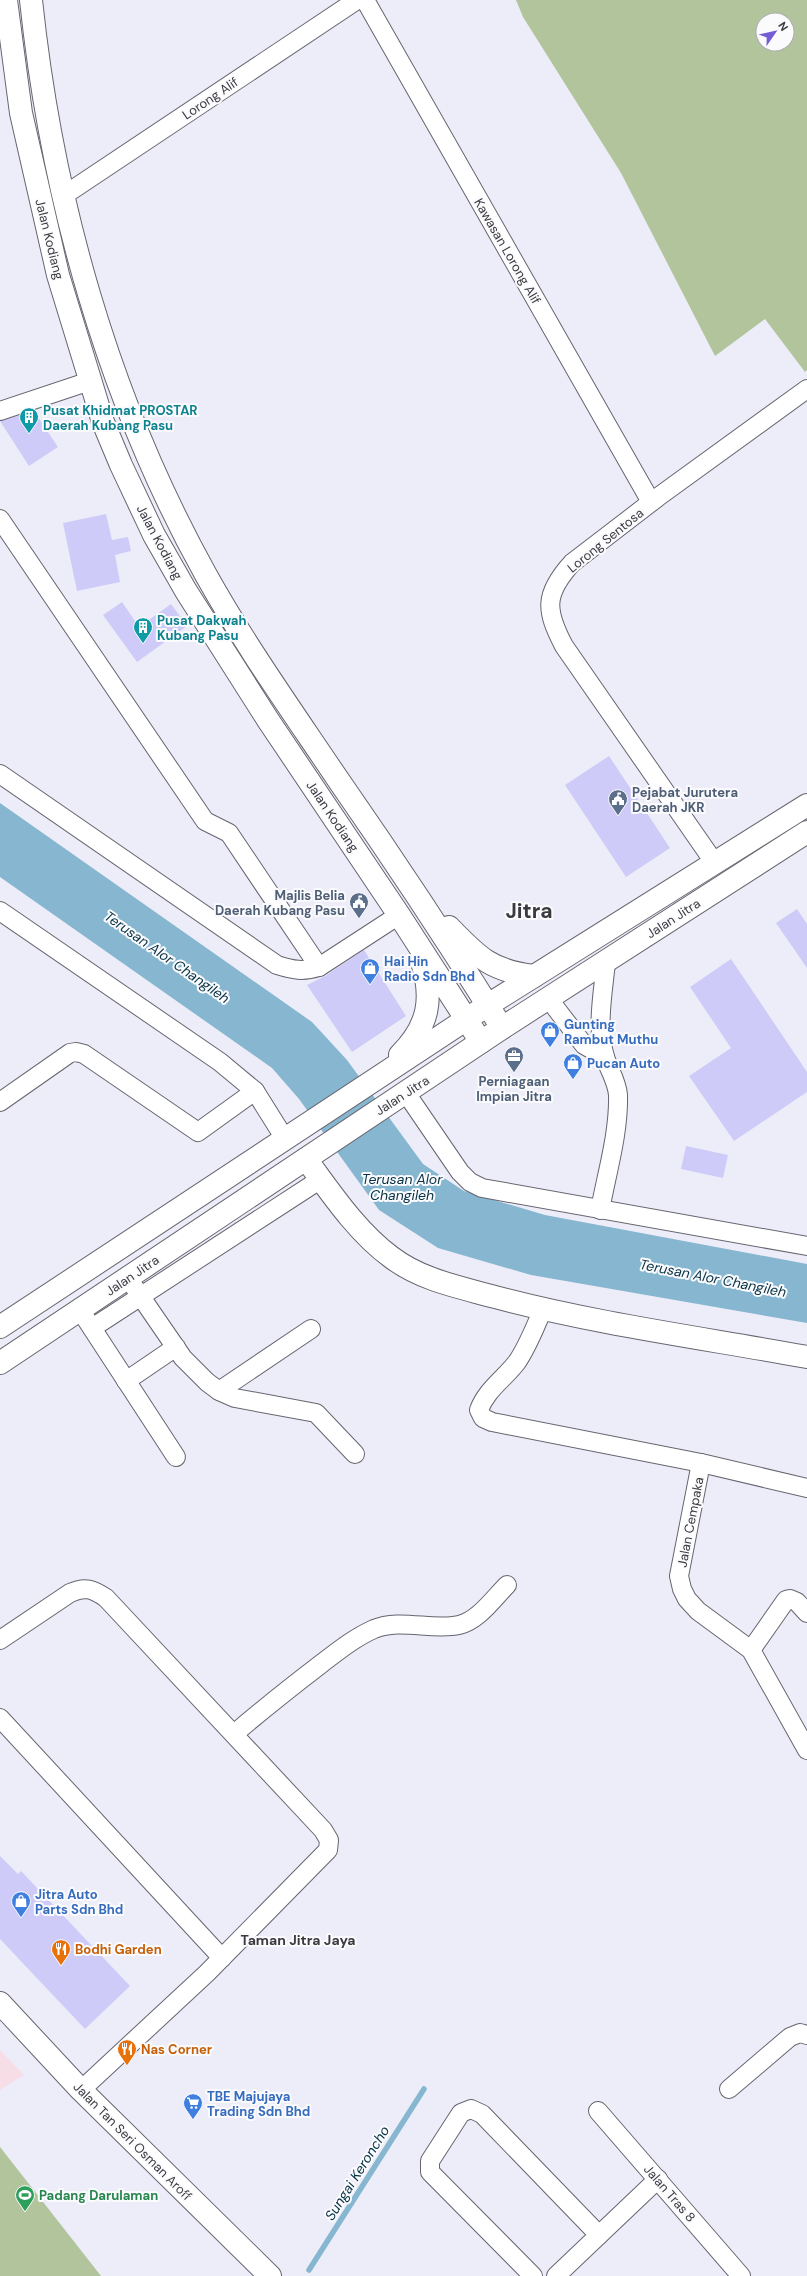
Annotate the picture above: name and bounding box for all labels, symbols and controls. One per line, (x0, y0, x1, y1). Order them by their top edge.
north arrow (755, 12, 795, 52)
text: N (775, 19, 791, 34)
street label: Lorong Alif (179, 73, 242, 123)
street label: Kawasan Lorong Alif (470, 195, 545, 308)
street label: Jalan Kodiang (31, 197, 68, 281)
place label: Pusat Khidmat PROSTAR Daerah Kubang Pasu (43, 402, 198, 434)
building icon: Pusat Khidmat PROSTAR Daerah Kubang Pasu (18, 406, 40, 434)
street label: Jalan Kodiang (133, 502, 186, 583)
street label: Lorong Sentosa (564, 504, 647, 576)
place label: Pusat Dakwah Kubang Pasu (157, 612, 246, 644)
building icon: Pusat Dakwah Kubang Pasu (132, 616, 154, 644)
street label: Jalan Kodiang (302, 777, 363, 855)
place label: Pejabat Jurutera Daerah JKR (632, 784, 738, 816)
public building icon: Pejabat Jurutera Daerah JKR (607, 788, 629, 816)
place label: Majlis Belia Daerah Kubang Pasu (215, 887, 345, 919)
public building icon: Majlis Belia Daerah Kubang Pasu (348, 891, 370, 919)
street label: Jalan Jitra (643, 895, 704, 942)
district label: Jitra (505, 897, 553, 925)
water label: Terusan Alor Changileh (101, 907, 233, 1007)
place label: Hai Hin Radio Sdn Bhd (384, 953, 475, 985)
shop icon: Hai Hin Radio Sdn Bhd (359, 957, 381, 985)
place label: Gunting Rambut Muthu (564, 1016, 658, 1048)
shop icon: Gunting Rambut Muthu (539, 1020, 561, 1048)
office icon: Perniagaan Impian Jitra (503, 1045, 525, 1073)
shop icon: Pucan Auto (562, 1052, 584, 1080)
place label: Pucan Auto (587, 1055, 660, 1072)
street label: Jalan Jitra (372, 1072, 433, 1119)
place label: Perniagaan Impian Jitra (476, 1073, 552, 1105)
water label: Terusan Alor Changileh (362, 1170, 443, 1204)
street label: Jalan Jitra (102, 1251, 162, 1300)
water label: Terusan Alor Changileh (638, 1255, 788, 1301)
street label: Jalan Cempaka (673, 1476, 708, 1569)
place label: Jitra Auto Parts Sdn Bhd (35, 1886, 123, 1918)
shop icon: Jitra Auto Parts Sdn Bhd (10, 1890, 32, 1918)
district label: Taman Jitra Jaya (241, 1931, 355, 1949)
restaurant icon: Bodhi Garden (50, 1938, 72, 1966)
place label: Bodhi Garden (75, 1941, 162, 1958)
restaurant icon: Nas Corner (116, 2038, 138, 2066)
place label: Nas Corner (141, 2041, 213, 2058)
street label: Jalan Tan Seri Osman Aroff (70, 2078, 196, 2205)
place label: TBE Majujaya Trading Sdn Bhd (207, 2088, 310, 2120)
supermarket icon: TBE Majujaya Trading Sdn Bhd (182, 2092, 204, 2120)
water label: Sungai Keroncho (321, 2122, 393, 2224)
street label: Jalan Tras 8 (640, 2161, 699, 2226)
sports icon: Padang Darulaman (14, 2184, 36, 2212)
place label: Padang Darulaman (39, 2187, 158, 2204)

